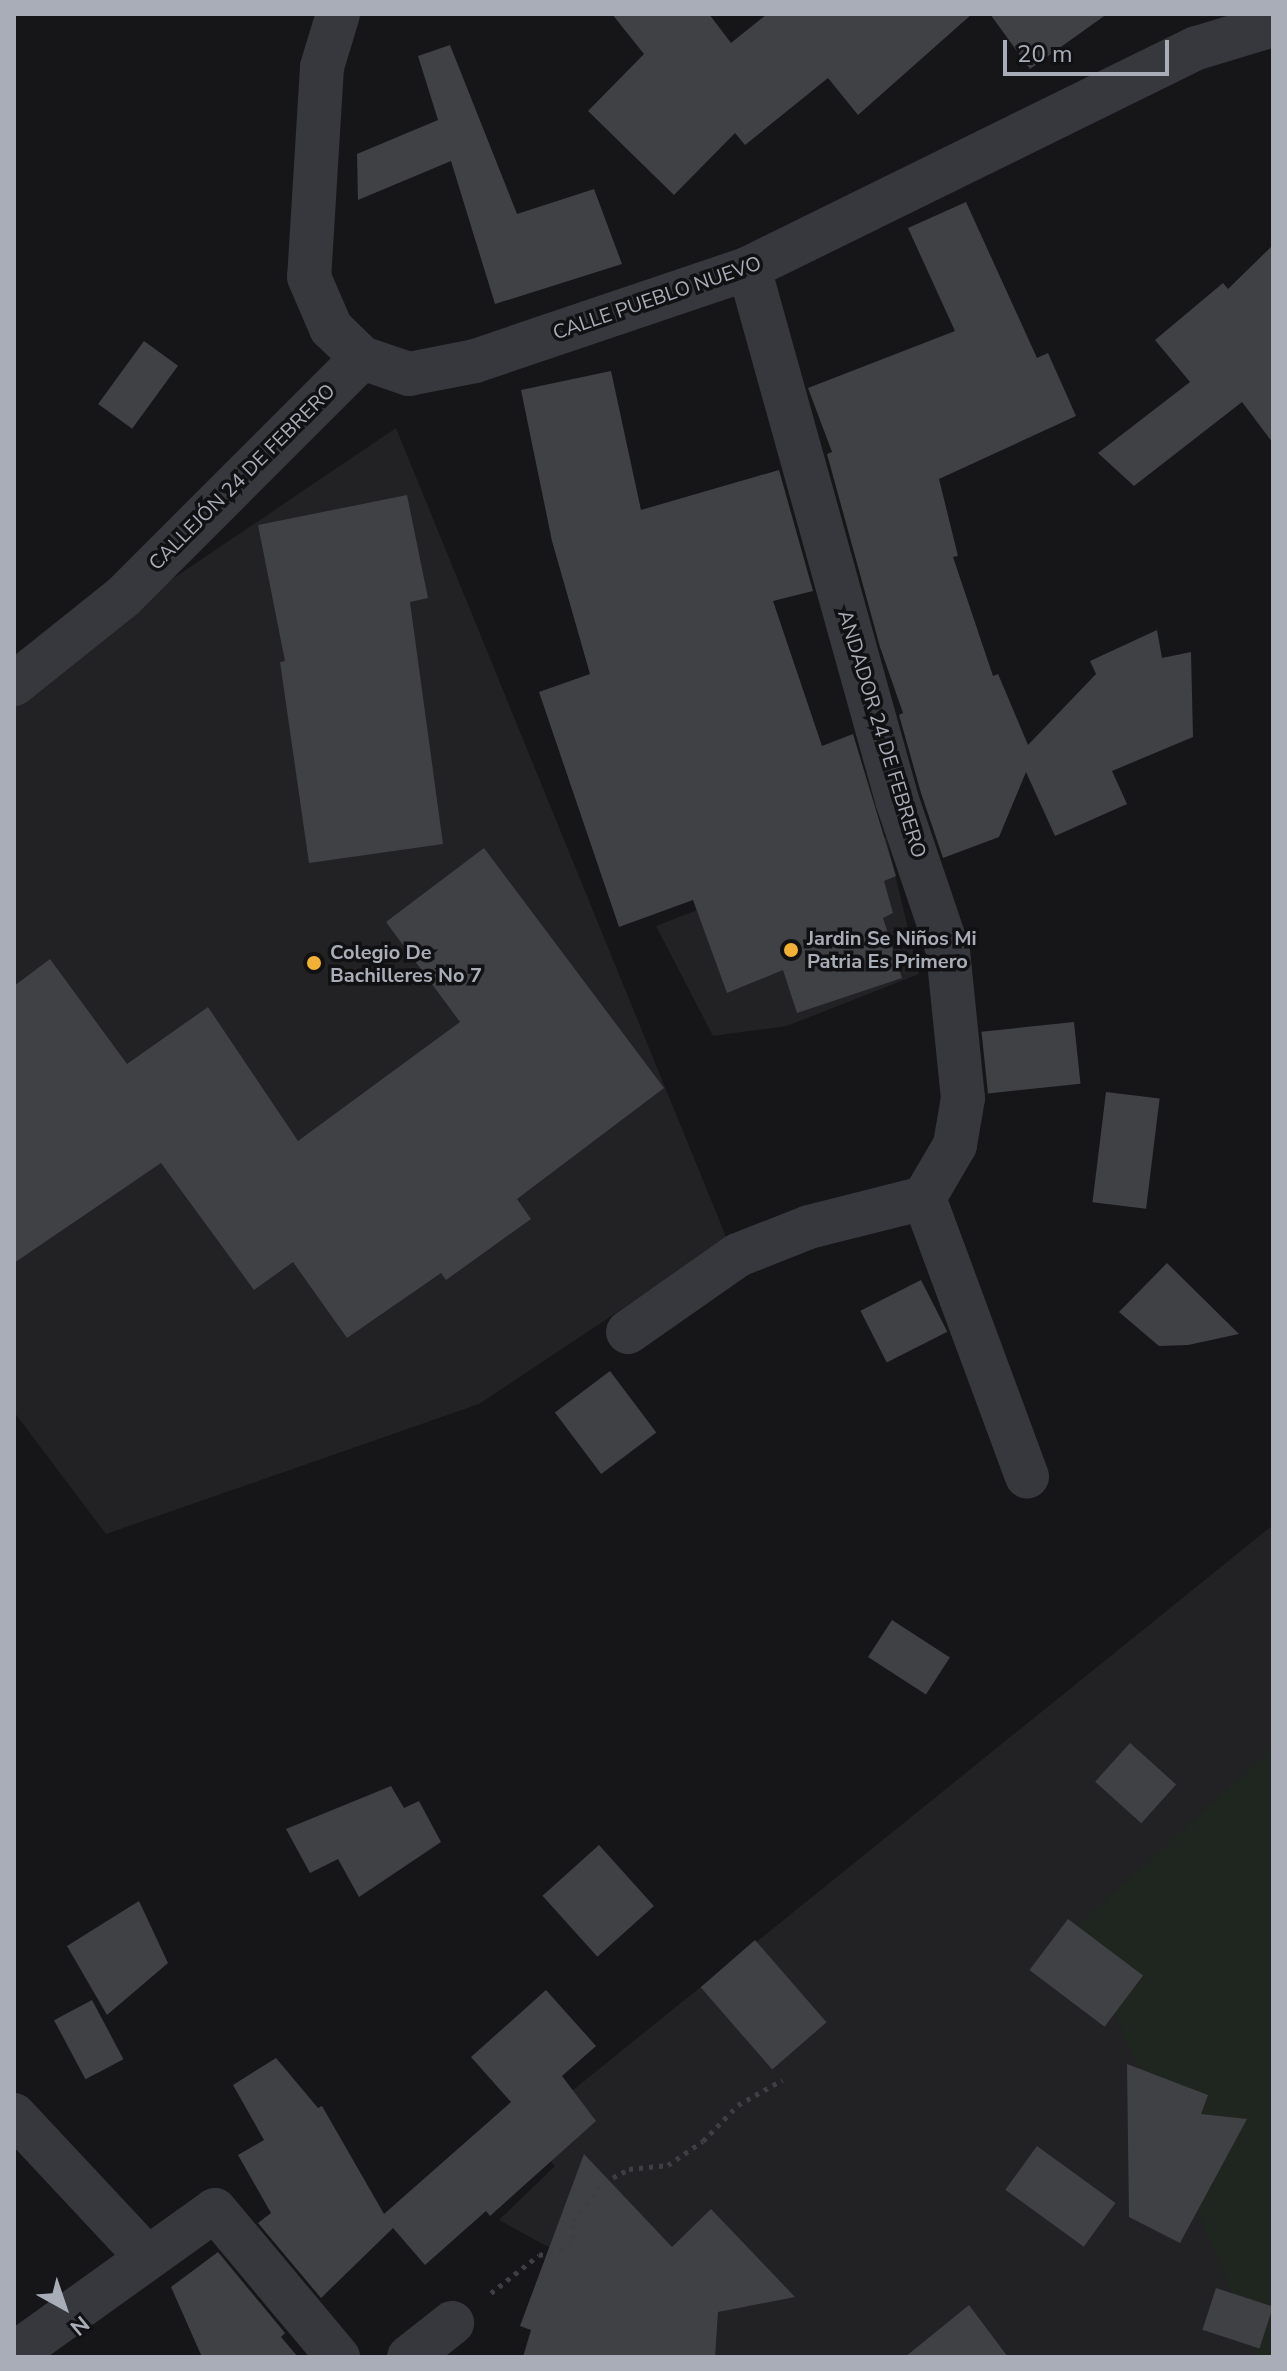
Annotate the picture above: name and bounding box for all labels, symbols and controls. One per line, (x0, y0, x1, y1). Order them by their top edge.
scale bar (1007, 24, 1173, 74)
text: 20 m (1017, 38, 1073, 70)
street label: CALLE PUEBLO NUEVO (550, 251, 764, 345)
street label: CALLEJÓN 24 DE FEBRERO (144, 379, 340, 575)
street label: ANDADOR 24 DE FEBRERO (833, 607, 931, 861)
place label: Jardin Se Niños Mi Patria Es Primero (807, 926, 977, 973)
place label: Colegio De Bachilleres No 7 (330, 940, 482, 987)
marker: Jardin Se Niños Mi Patria Es Primero (782, 941, 800, 959)
marker: Colegio De Bachilleres No 7 (305, 954, 323, 972)
north arrow (24, 2267, 104, 2347)
text: N (63, 2309, 95, 2342)

